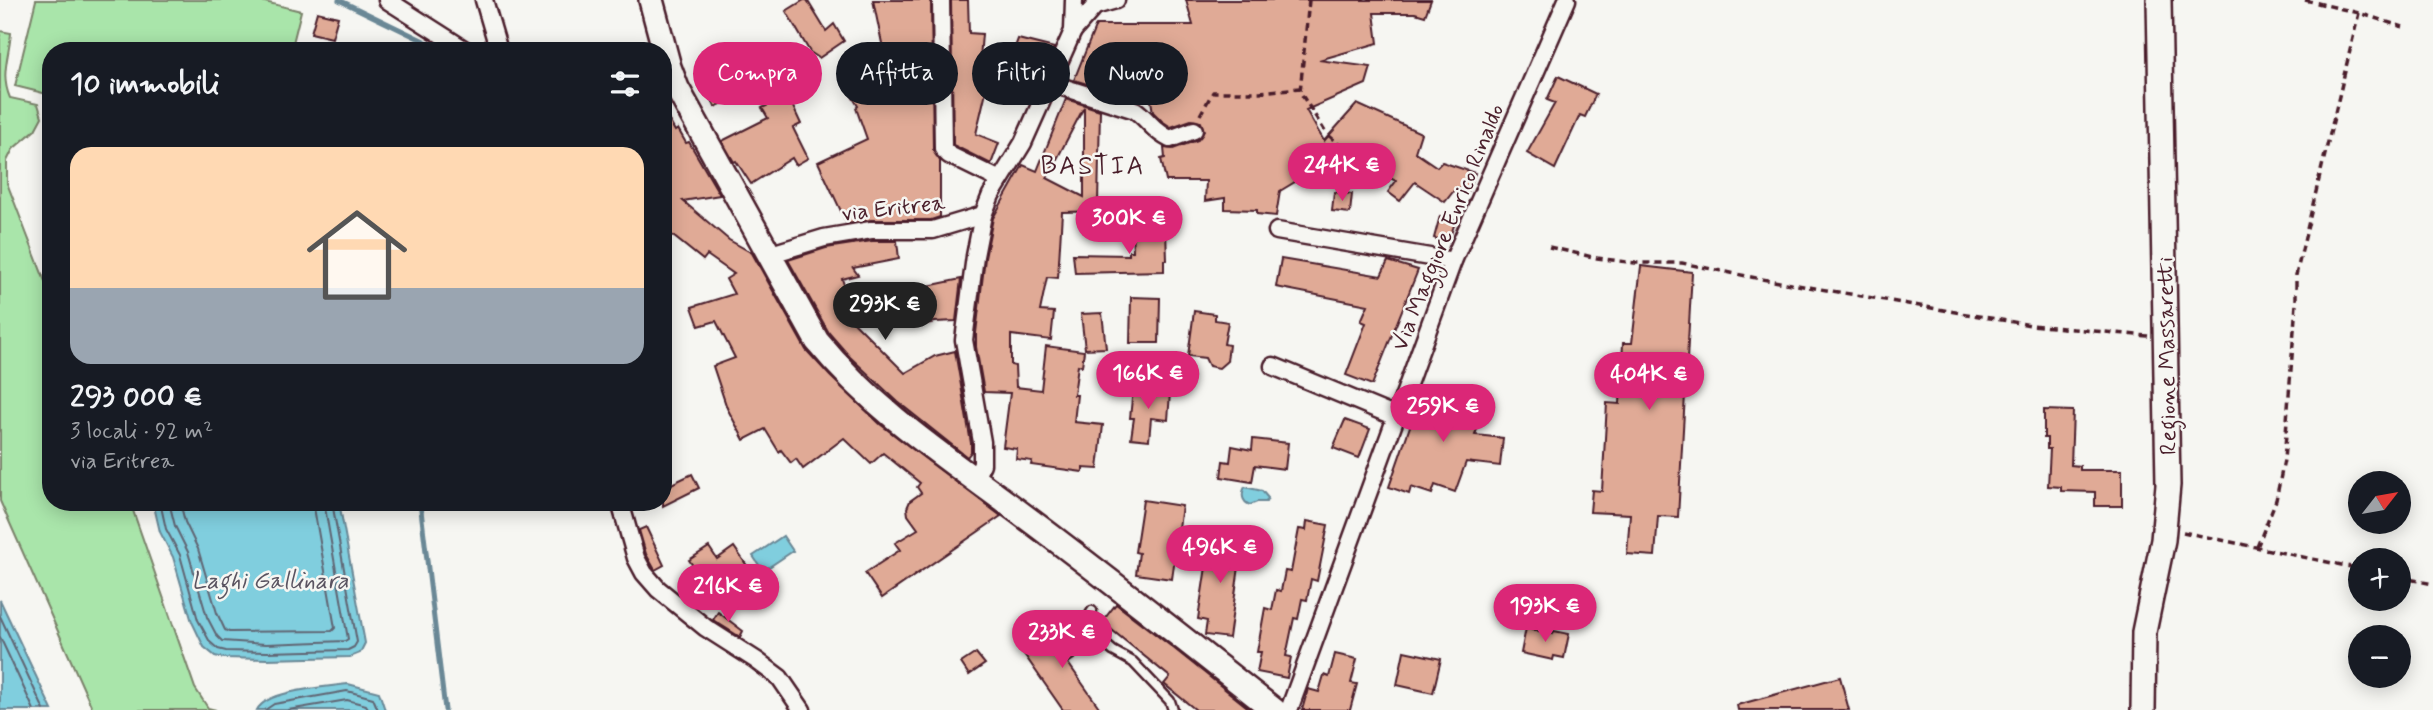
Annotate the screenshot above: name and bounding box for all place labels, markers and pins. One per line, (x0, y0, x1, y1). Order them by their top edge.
pin: 244K € (1285, 144, 1399, 203)
pin: 300K € (1072, 196, 1186, 256)
pin: 293K € (828, 282, 942, 342)
pin: 166K € (1091, 352, 1205, 411)
pin: 404K € (1592, 352, 1706, 412)
pin: 259K € (1386, 384, 1500, 444)
pin: 496K € (1163, 526, 1277, 585)
pin: 216K € (671, 564, 785, 624)
pin: 193K € (1488, 584, 1602, 644)
pin: 233K € (1005, 610, 1119, 670)

